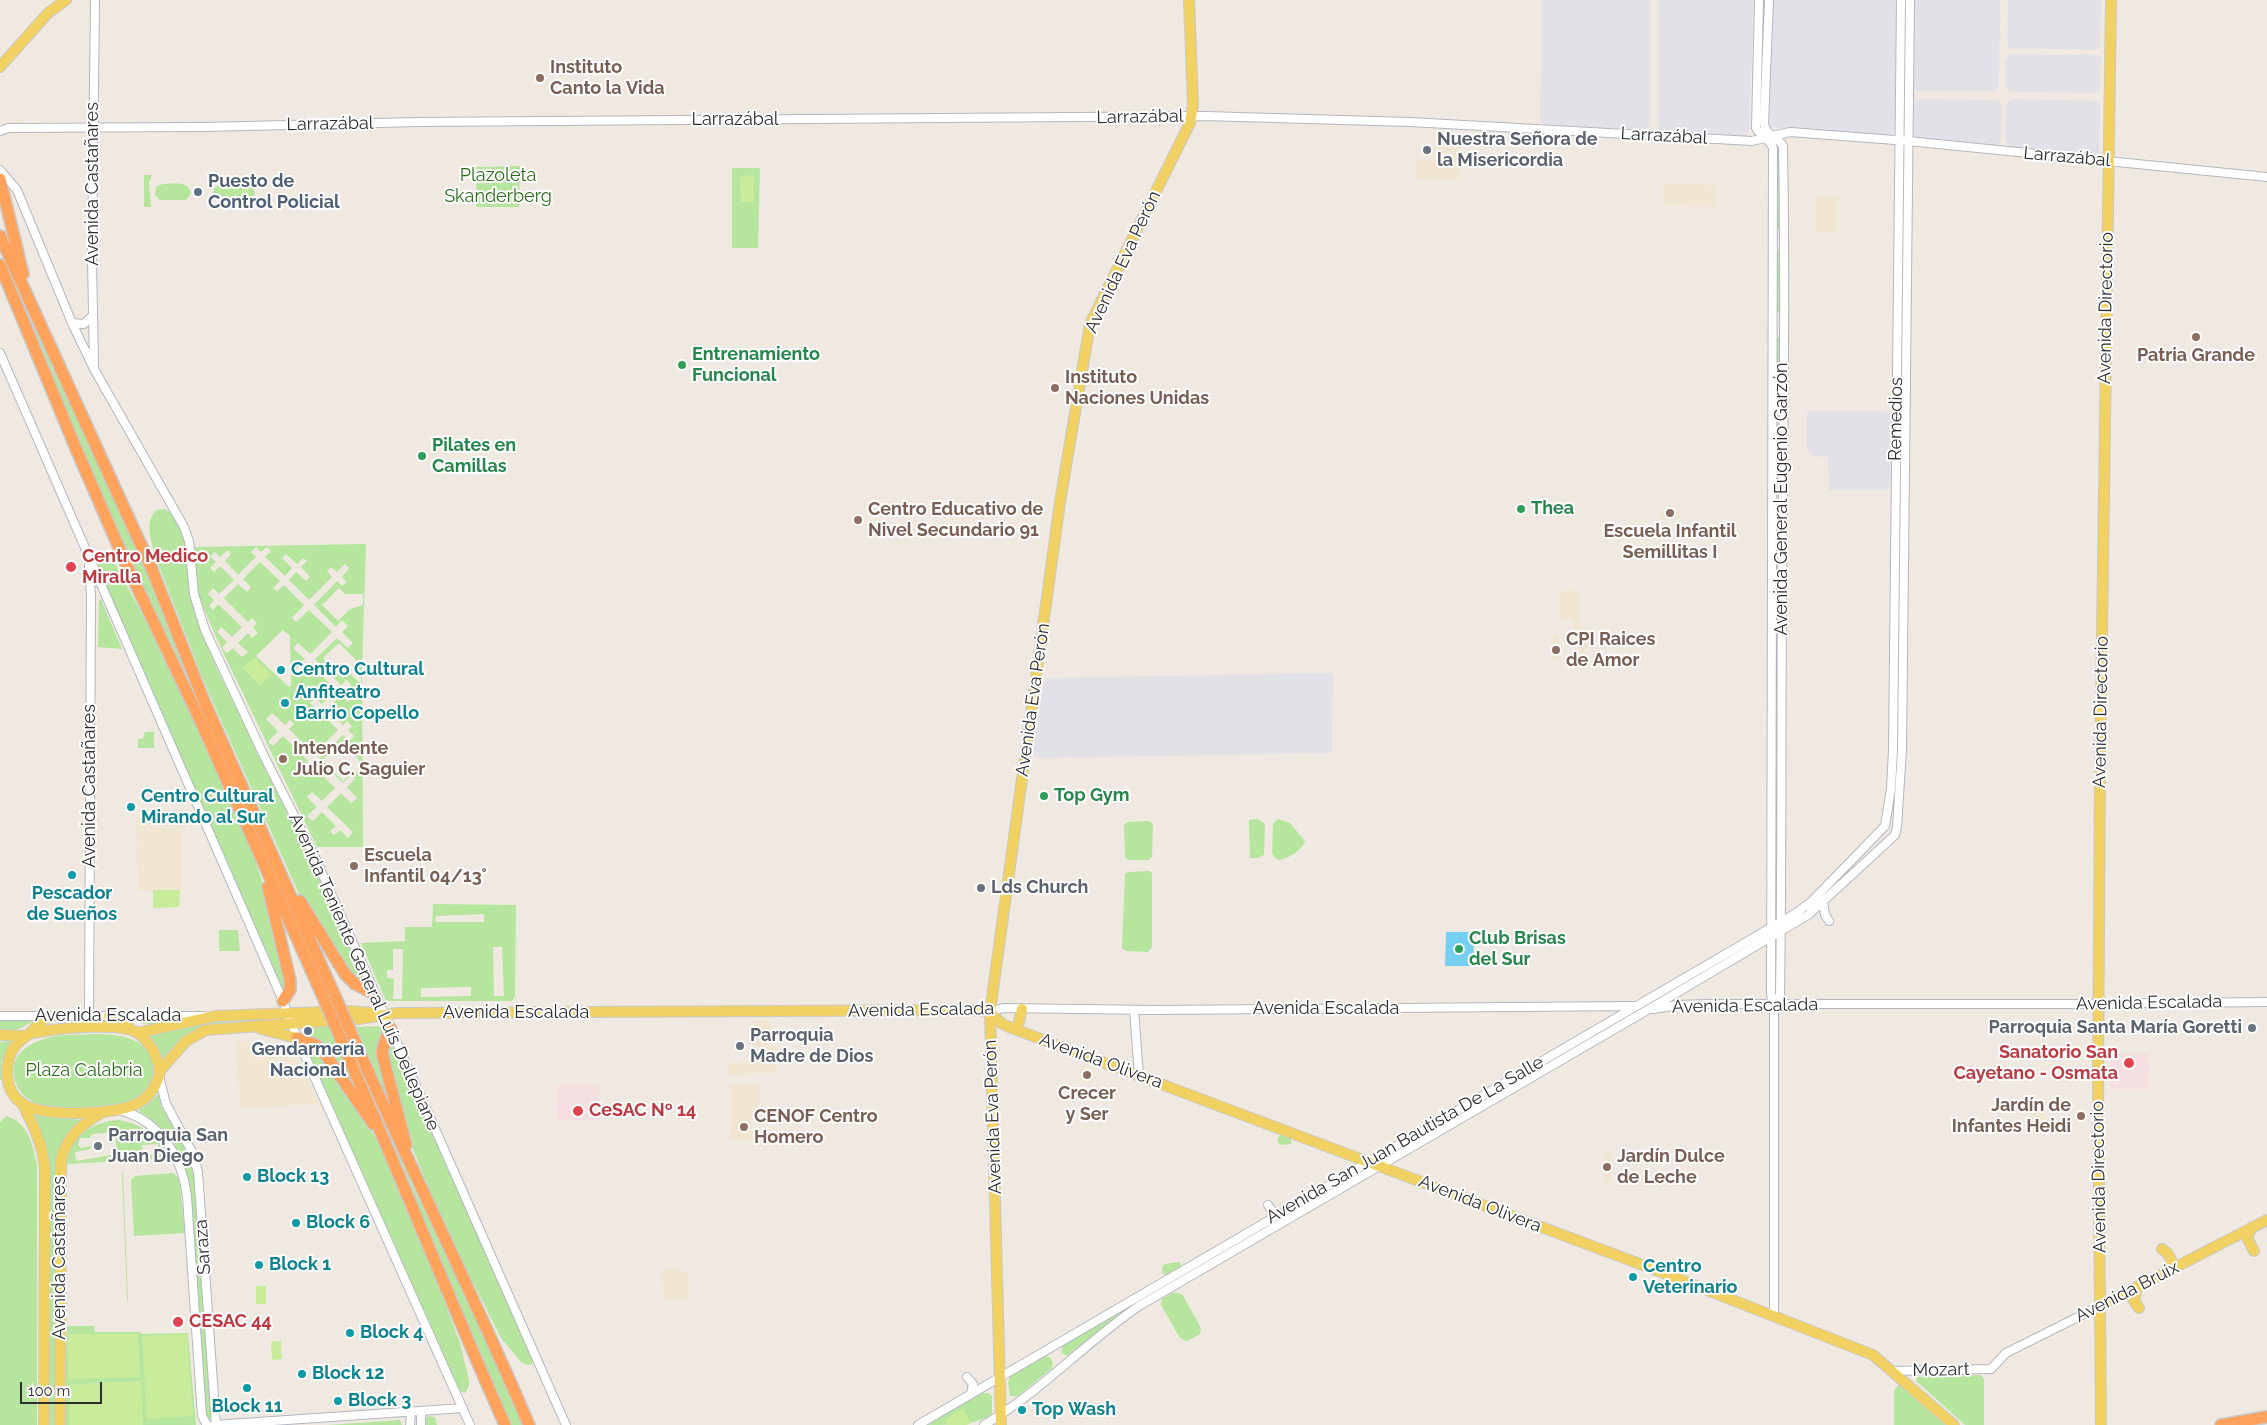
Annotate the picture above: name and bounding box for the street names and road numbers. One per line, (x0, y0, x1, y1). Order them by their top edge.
street label: Avenida Castañares (82, 102, 104, 266)
street label: Larrazábal (1096, 105, 1184, 129)
street label: Larrazábal (691, 109, 779, 131)
street label: Larrazábal (286, 112, 374, 136)
street label: Larrazábal (1620, 123, 1708, 149)
street label: Larrazábal (2023, 142, 2111, 172)
street label: Avenida Eva Perón (1081, 187, 1165, 337)
street label: Avenida Directorio (2094, 232, 2118, 384)
street label: Avenida General Eugenio Garzón (1771, 362, 1793, 636)
street label: Remedios (1884, 377, 1908, 461)
street label: Avenida Eva Perón (1012, 622, 1054, 778)
street label: Avenida Directorio (2089, 636, 2113, 788)
street label: Avenida Castañares (79, 704, 101, 868)
street label: Avenida Teniente General Luís Dellepiane (284, 810, 444, 1134)
street label: Avenida Escalada (2076, 991, 2222, 1015)
street label: Avenida Escalada (1672, 994, 1818, 1018)
street label: Avenida Escalada (848, 998, 994, 1022)
street label: Avenida Escalada (1253, 998, 1399, 1020)
street label: Avenida Escalada (443, 1002, 589, 1024)
street label: Avenida Escalada (35, 1005, 181, 1027)
street label: Avenida Olivera (1036, 1029, 1166, 1093)
street label: Avenida Eva Perón (980, 1039, 1006, 1195)
street label: Avenida San Juan Bautista De La Salle (1262, 1051, 1548, 1229)
street label: Avenida Directorio (2087, 1101, 2111, 1253)
street label: Avenida Olivera (1416, 1171, 1544, 1237)
street label: Avenida Castañares (49, 1176, 71, 1340)
street label: Saraza (190, 1219, 216, 1275)
street label: Avenida Bruix (2072, 1257, 2182, 1327)
street label: Mozart (1912, 1359, 1970, 1381)

